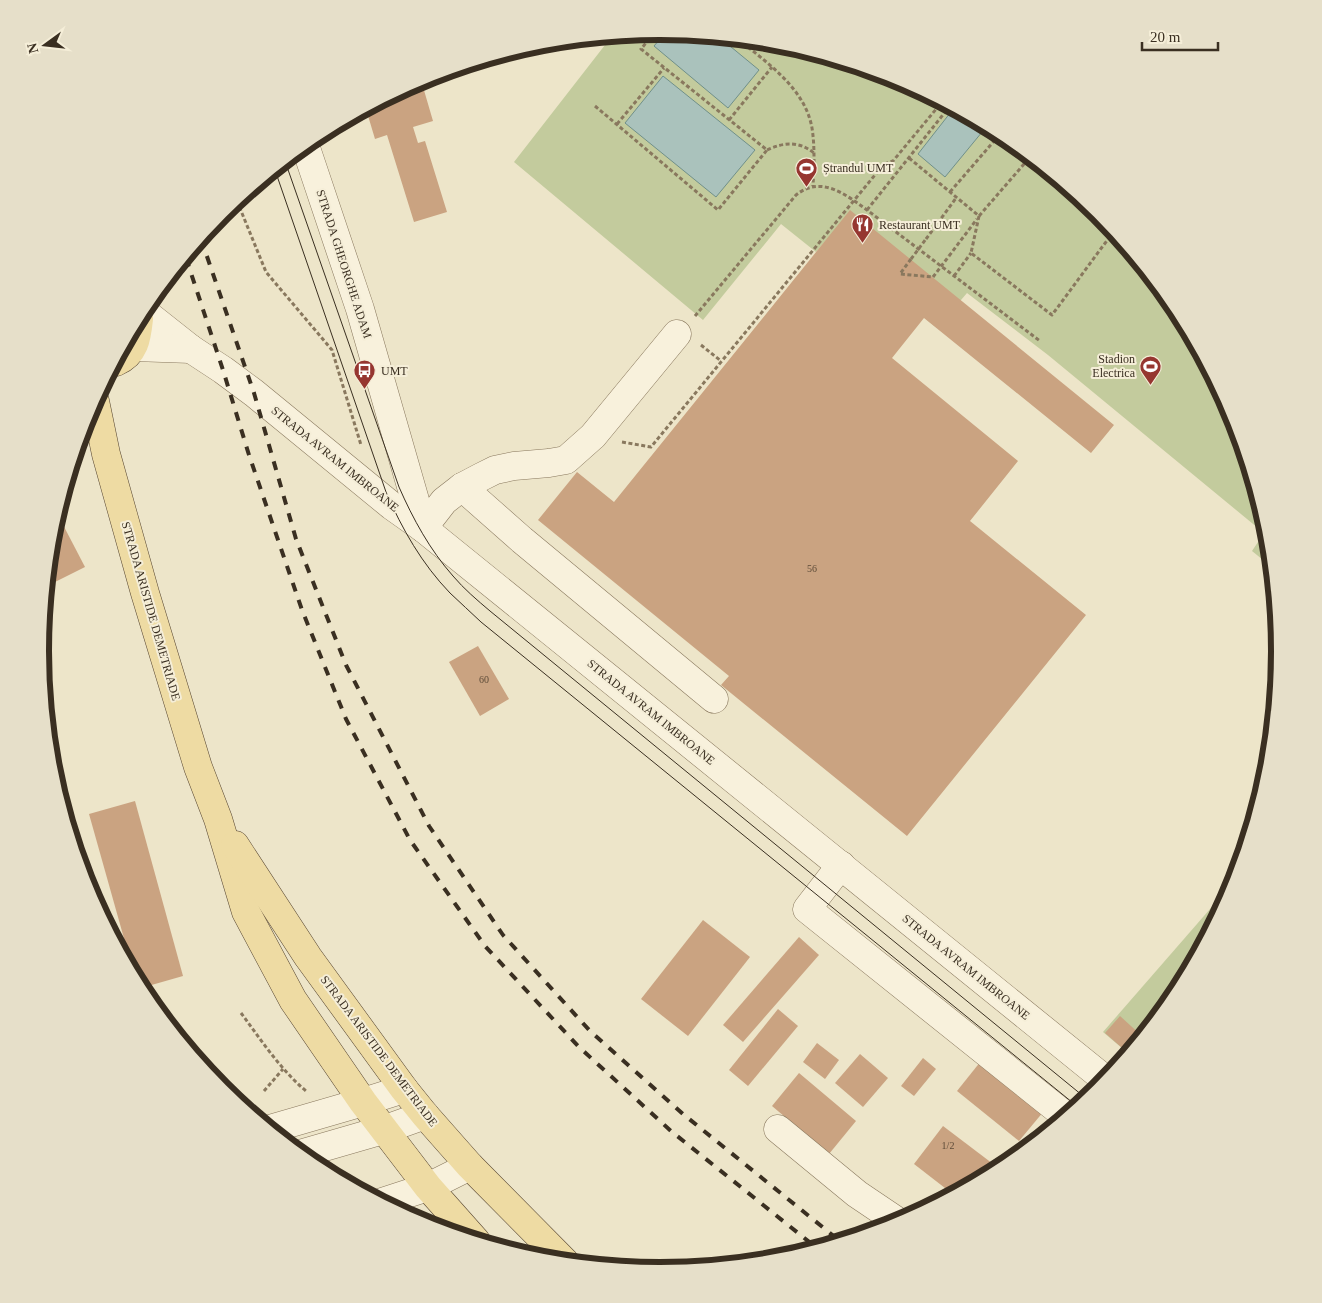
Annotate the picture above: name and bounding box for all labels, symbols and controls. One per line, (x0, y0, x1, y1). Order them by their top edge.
north arrow (20, 20, 70, 70)
scale bar (1142, 20, 1218, 52)
text: 20 m (1150, 29, 1181, 45)
text: N (24, 41, 41, 55)
sports icon: Ștrandul UMT (795, 156, 819, 187)
place label: Ștrandul UMT (823, 161, 894, 175)
street label: STRADA GHEORGHE ADAM (313, 188, 375, 340)
restaurant icon: Restaurant UMT (851, 213, 875, 244)
place label: Restaurant UMT (879, 218, 961, 232)
place label: Stadion Electrica (1092, 352, 1136, 380)
sports icon: Stadion Electrica (1139, 354, 1163, 385)
bus stop icon: UMT (353, 359, 377, 390)
place label: UMT (381, 364, 408, 378)
street label: STRADA AVRAM IMBROANE (268, 403, 402, 515)
street label: STRADA ARISTIDE DEMETRIADE (119, 520, 183, 702)
house number: 56 (807, 563, 817, 574)
street label: STRADA AVRAM IMBROANE (584, 656, 718, 768)
house number: 60 (479, 674, 489, 685)
street label: STRADA AVRAM IMBROANE (899, 911, 1033, 1023)
street label: STRADA ARISTIDE DEMETRIADE (318, 973, 440, 1129)
house number: 1/2 (942, 1140, 954, 1151)

